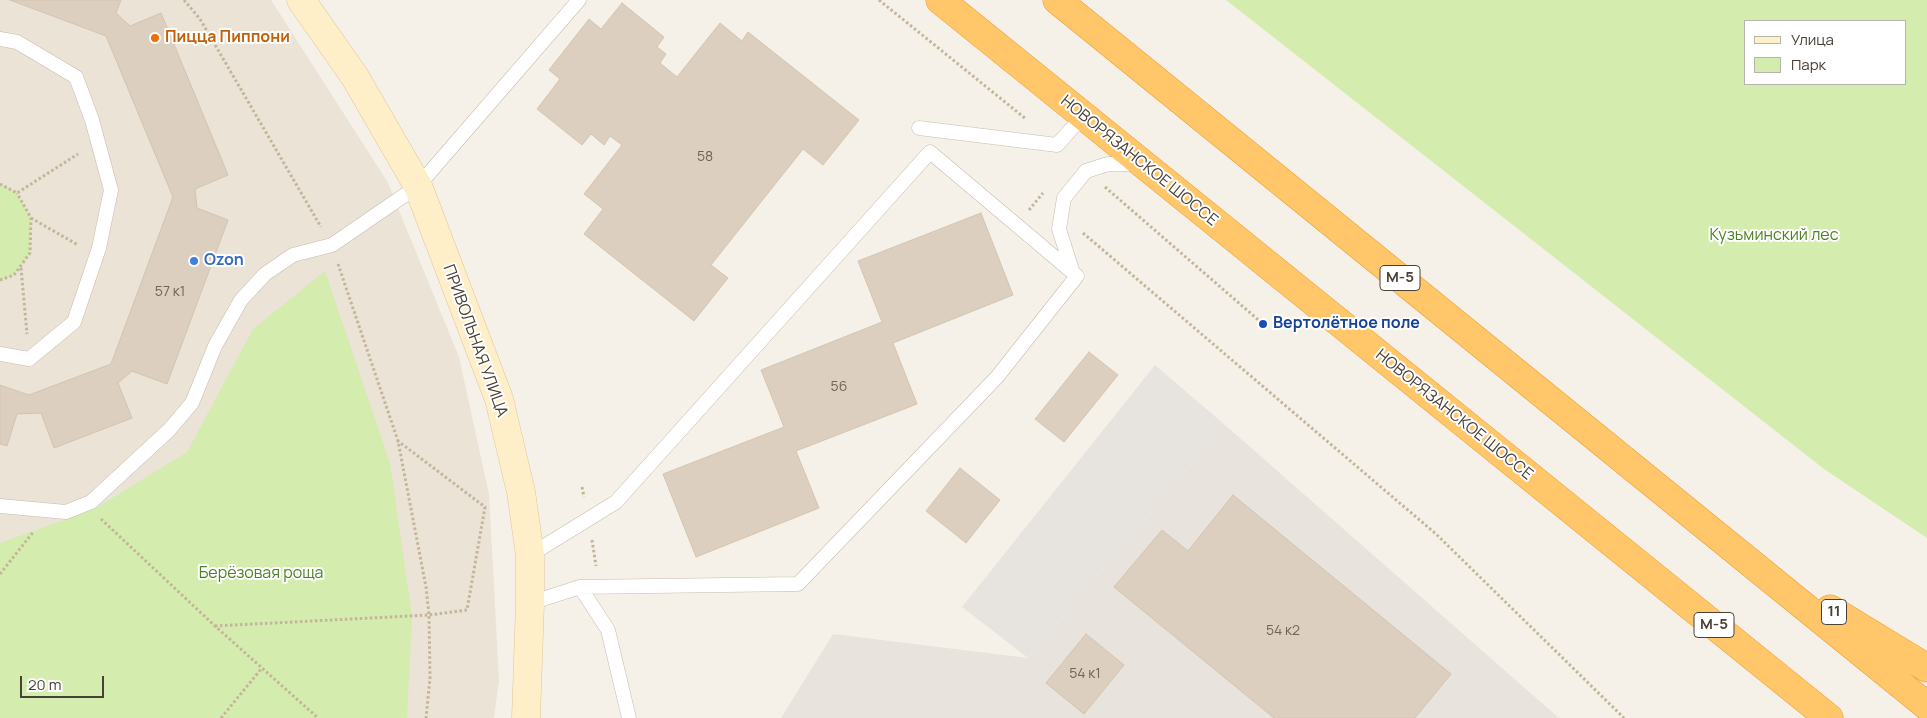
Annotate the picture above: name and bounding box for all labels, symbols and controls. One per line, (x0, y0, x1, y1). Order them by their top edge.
legend (1744, 20, 1907, 85)
place label: Пицца Пиппони (165, 28, 290, 48)
text: Улица (1791, 29, 1834, 50)
marker: Пицца Пиппони (149, 32, 161, 44)
text: Парк (1791, 54, 1826, 75)
street label: НОВОРЯЗАНСКОЕ ШОССЕ (1057, 92, 1221, 230)
house number: 58 (697, 149, 713, 165)
park label: Кузьминский лес (1709, 226, 1839, 246)
place label: Ozon (204, 251, 244, 271)
marker: Ozon (188, 255, 200, 267)
street label: ПРИВОЛЬНАЯ УЛИЦА (438, 262, 512, 420)
road number: М-5 (1380, 266, 1420, 290)
house number: 57 к1 (155, 284, 185, 300)
place label: Вертолётное поле (1273, 314, 1420, 334)
marker: Вертолётное поле (1257, 318, 1269, 330)
street label: НОВОРЯЗАНСКОЕ ШОССЕ (1372, 346, 1536, 484)
house number: 56 (831, 379, 847, 395)
park label: Берёзовая роща (199, 564, 323, 584)
road number: 11 (1822, 600, 1846, 624)
road number: М-5 (1694, 612, 1734, 638)
house number: 54 к2 (1266, 623, 1300, 639)
scale bar (22, 666, 106, 698)
house number: 54 к1 (1069, 666, 1101, 682)
text: 20 m (28, 674, 61, 695)

